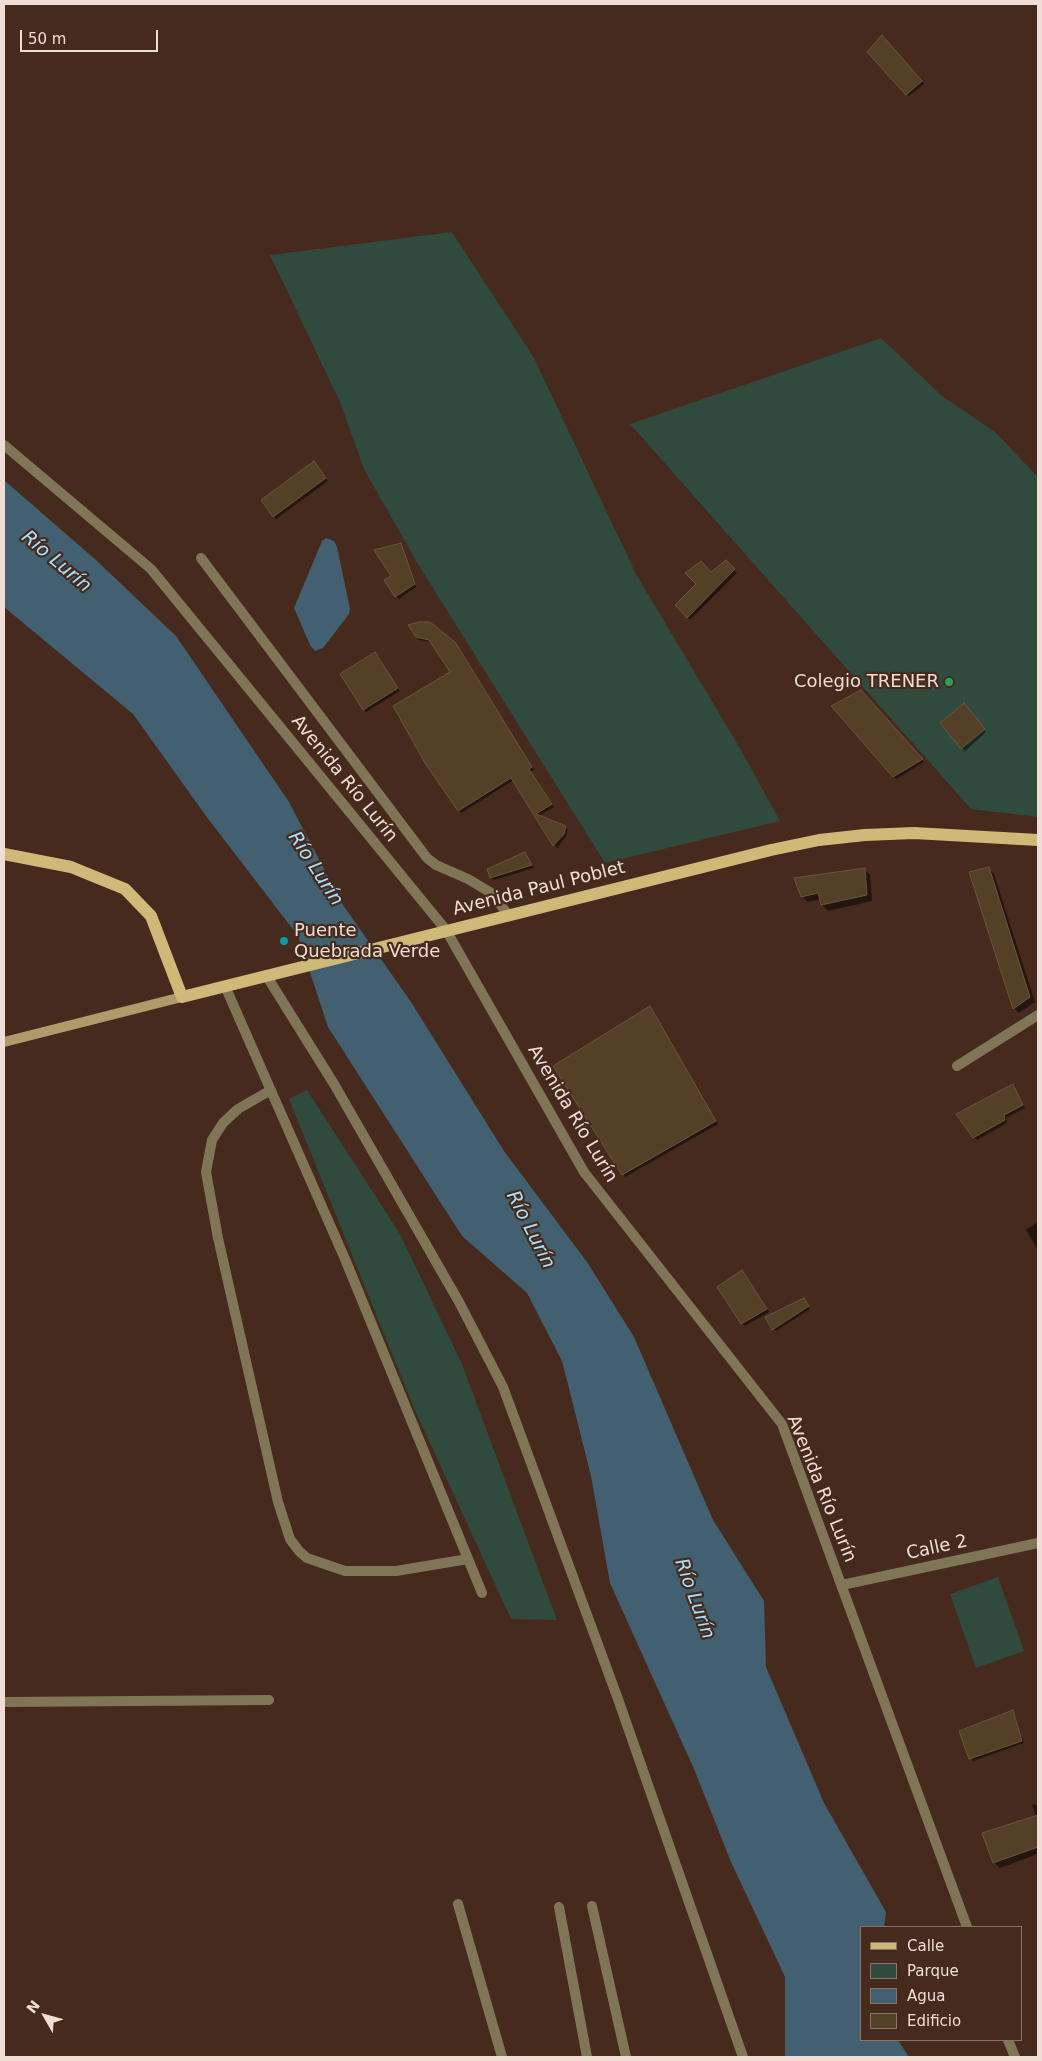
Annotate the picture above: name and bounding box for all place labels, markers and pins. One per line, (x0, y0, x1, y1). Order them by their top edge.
place label: Colegio TRENER (794, 671, 939, 693)
marker: Colegio TRENER (943, 676, 955, 688)
place label: Puente Quebrada Verde (294, 920, 440, 962)
marker: Puente Quebrada Verde (278, 935, 290, 947)

